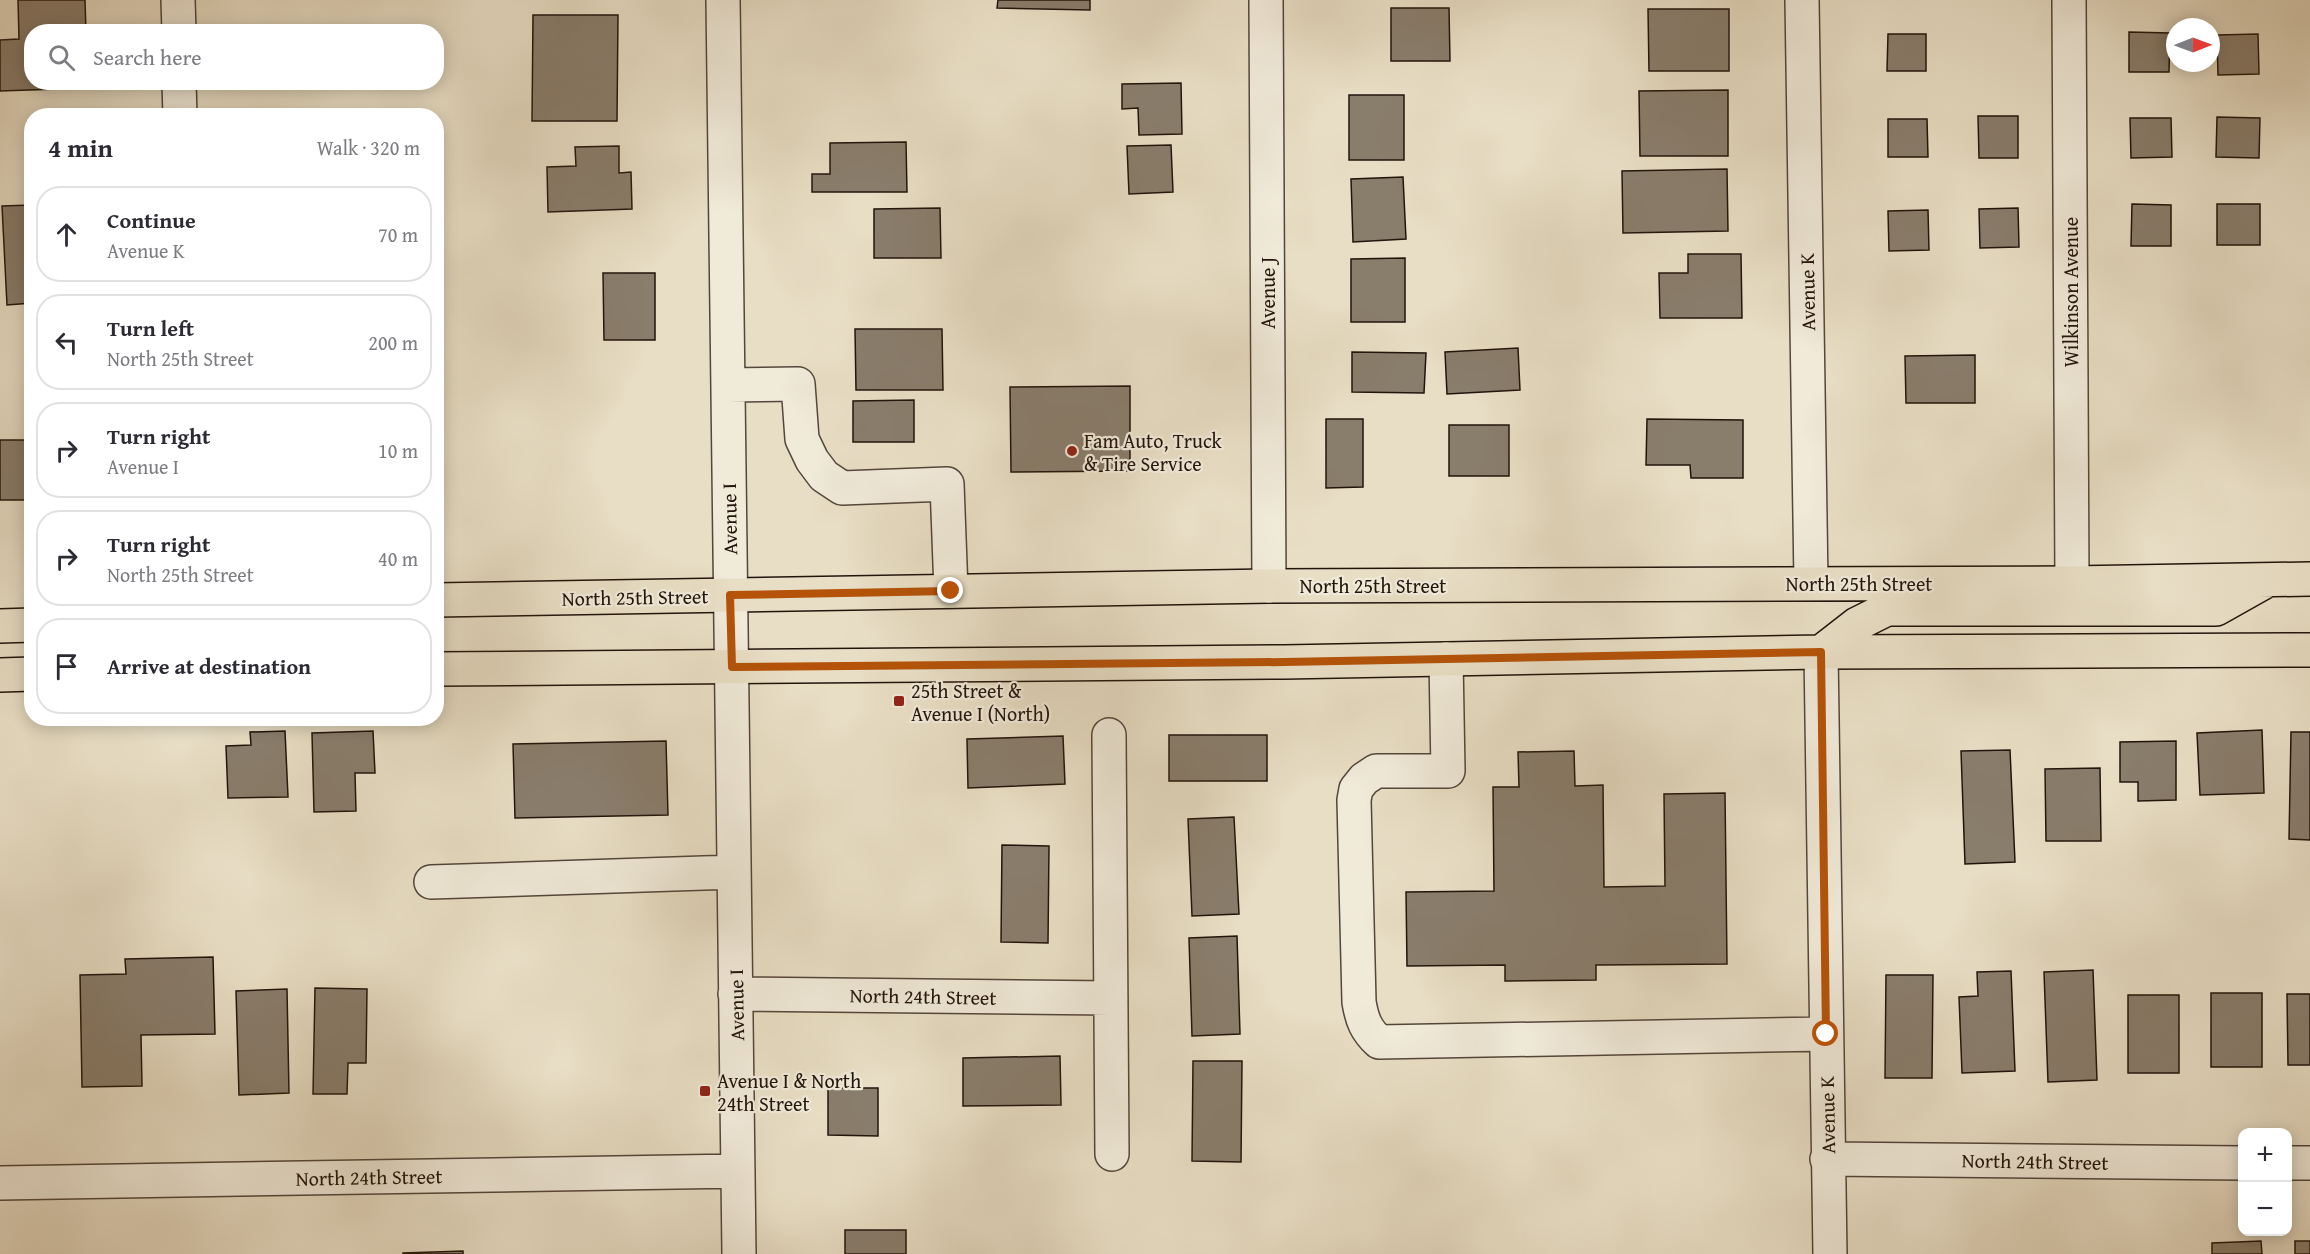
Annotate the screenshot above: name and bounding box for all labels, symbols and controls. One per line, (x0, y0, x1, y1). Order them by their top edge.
north arrow (2166, 18, 2220, 72)
search box (24, 24, 444, 90)
icon: search (45, 41, 78, 74)
text: Search here (93, 41, 202, 73)
text: 4 min (48, 128, 113, 167)
text: Walk · 320 m (317, 133, 420, 162)
text: Continue (107, 204, 196, 236)
street label: Wilkinson Avenue (2056, 217, 2085, 367)
icon: ahead (50, 218, 83, 251)
text: 70 m (378, 220, 418, 249)
text: Avenue K (107, 236, 185, 265)
street label: Avenue K (1792, 253, 1822, 331)
street label: Avenue J (1253, 257, 1282, 329)
text: Turn left (107, 312, 194, 344)
icon: left (50, 326, 83, 359)
text: 200 m (368, 328, 418, 357)
text: North 25th Street (107, 344, 254, 373)
text: Turn right (107, 420, 210, 452)
place label: Fam Auto, Truck & Tire Service (1084, 426, 1222, 478)
icon: right (50, 434, 83, 467)
text: 10 m (378, 436, 418, 465)
marker: Fam Auto, Truck & Tire Service (1065, 444, 1079, 458)
text: Avenue I (107, 452, 179, 481)
street label: Avenue I (714, 483, 744, 555)
text: Turn right (107, 528, 210, 560)
icon: right (50, 542, 83, 575)
text: 40 m (378, 544, 418, 573)
text: North 25th Street (107, 560, 254, 589)
street label: North 25th Street (1786, 569, 1932, 598)
street label: North 25th Street (1300, 571, 1446, 600)
route end (937, 577, 963, 603)
street label: North 25th Street (561, 581, 709, 613)
icon: arrive (50, 650, 83, 683)
text: Arrive at destination (107, 650, 311, 682)
place label: 25th Street & Avenue I (North) (911, 676, 1050, 728)
marker: 25th Street & Avenue I (North) (892, 694, 906, 708)
street label: Avenue I (721, 969, 751, 1041)
street label: North 24th Street (849, 980, 997, 1012)
route start (1812, 1020, 1838, 1046)
place label: Avenue I & North 24th Street (717, 1066, 861, 1118)
street label: Avenue K (1812, 1076, 1842, 1154)
marker: Avenue I & North 24th Street (698, 1084, 712, 1098)
map controls (2238, 1128, 2292, 1236)
button: + (2238, 1128, 2292, 1182)
street label: North 24th Street (1961, 1145, 2109, 1177)
street label: North 24th Street (295, 1161, 443, 1193)
button: − (2238, 1182, 2292, 1236)

